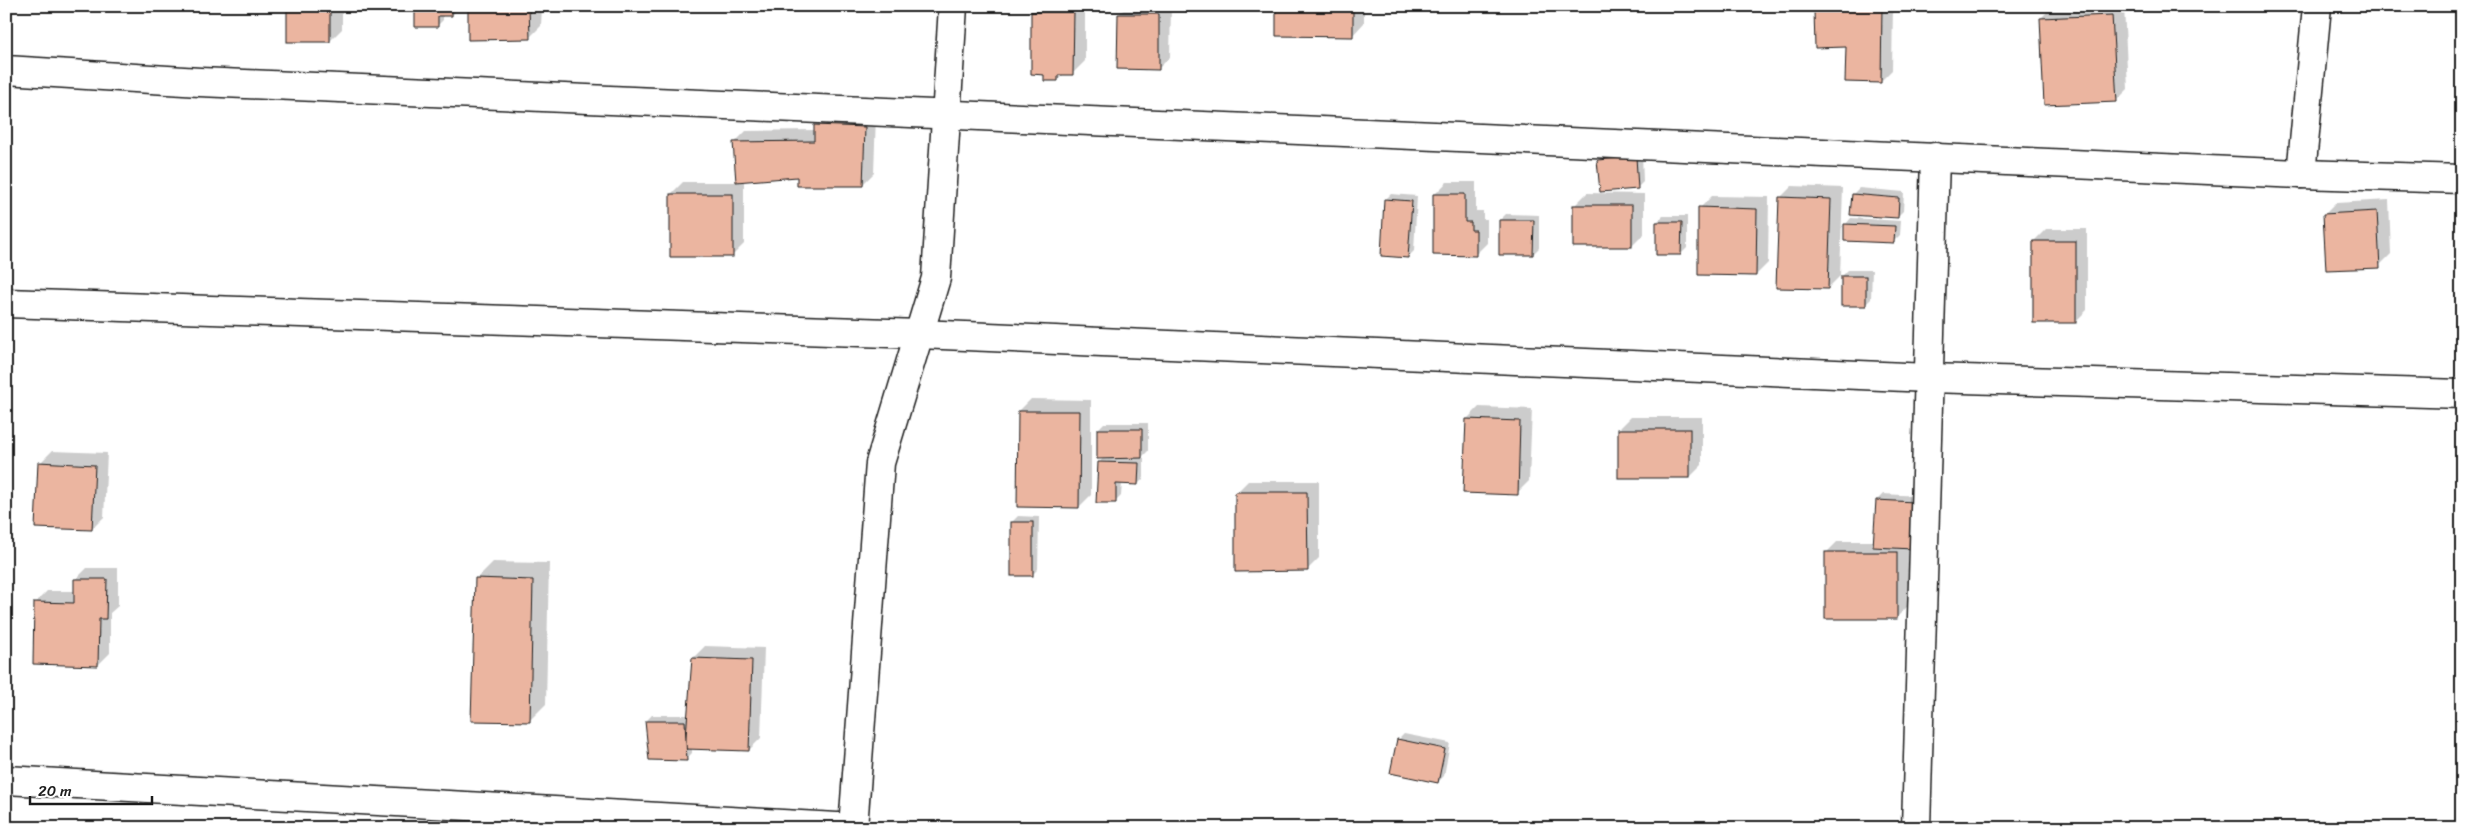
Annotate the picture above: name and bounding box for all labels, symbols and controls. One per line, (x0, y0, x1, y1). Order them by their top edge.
scale bar (30, 774, 152, 806)
text: 20 m (38, 778, 72, 804)

